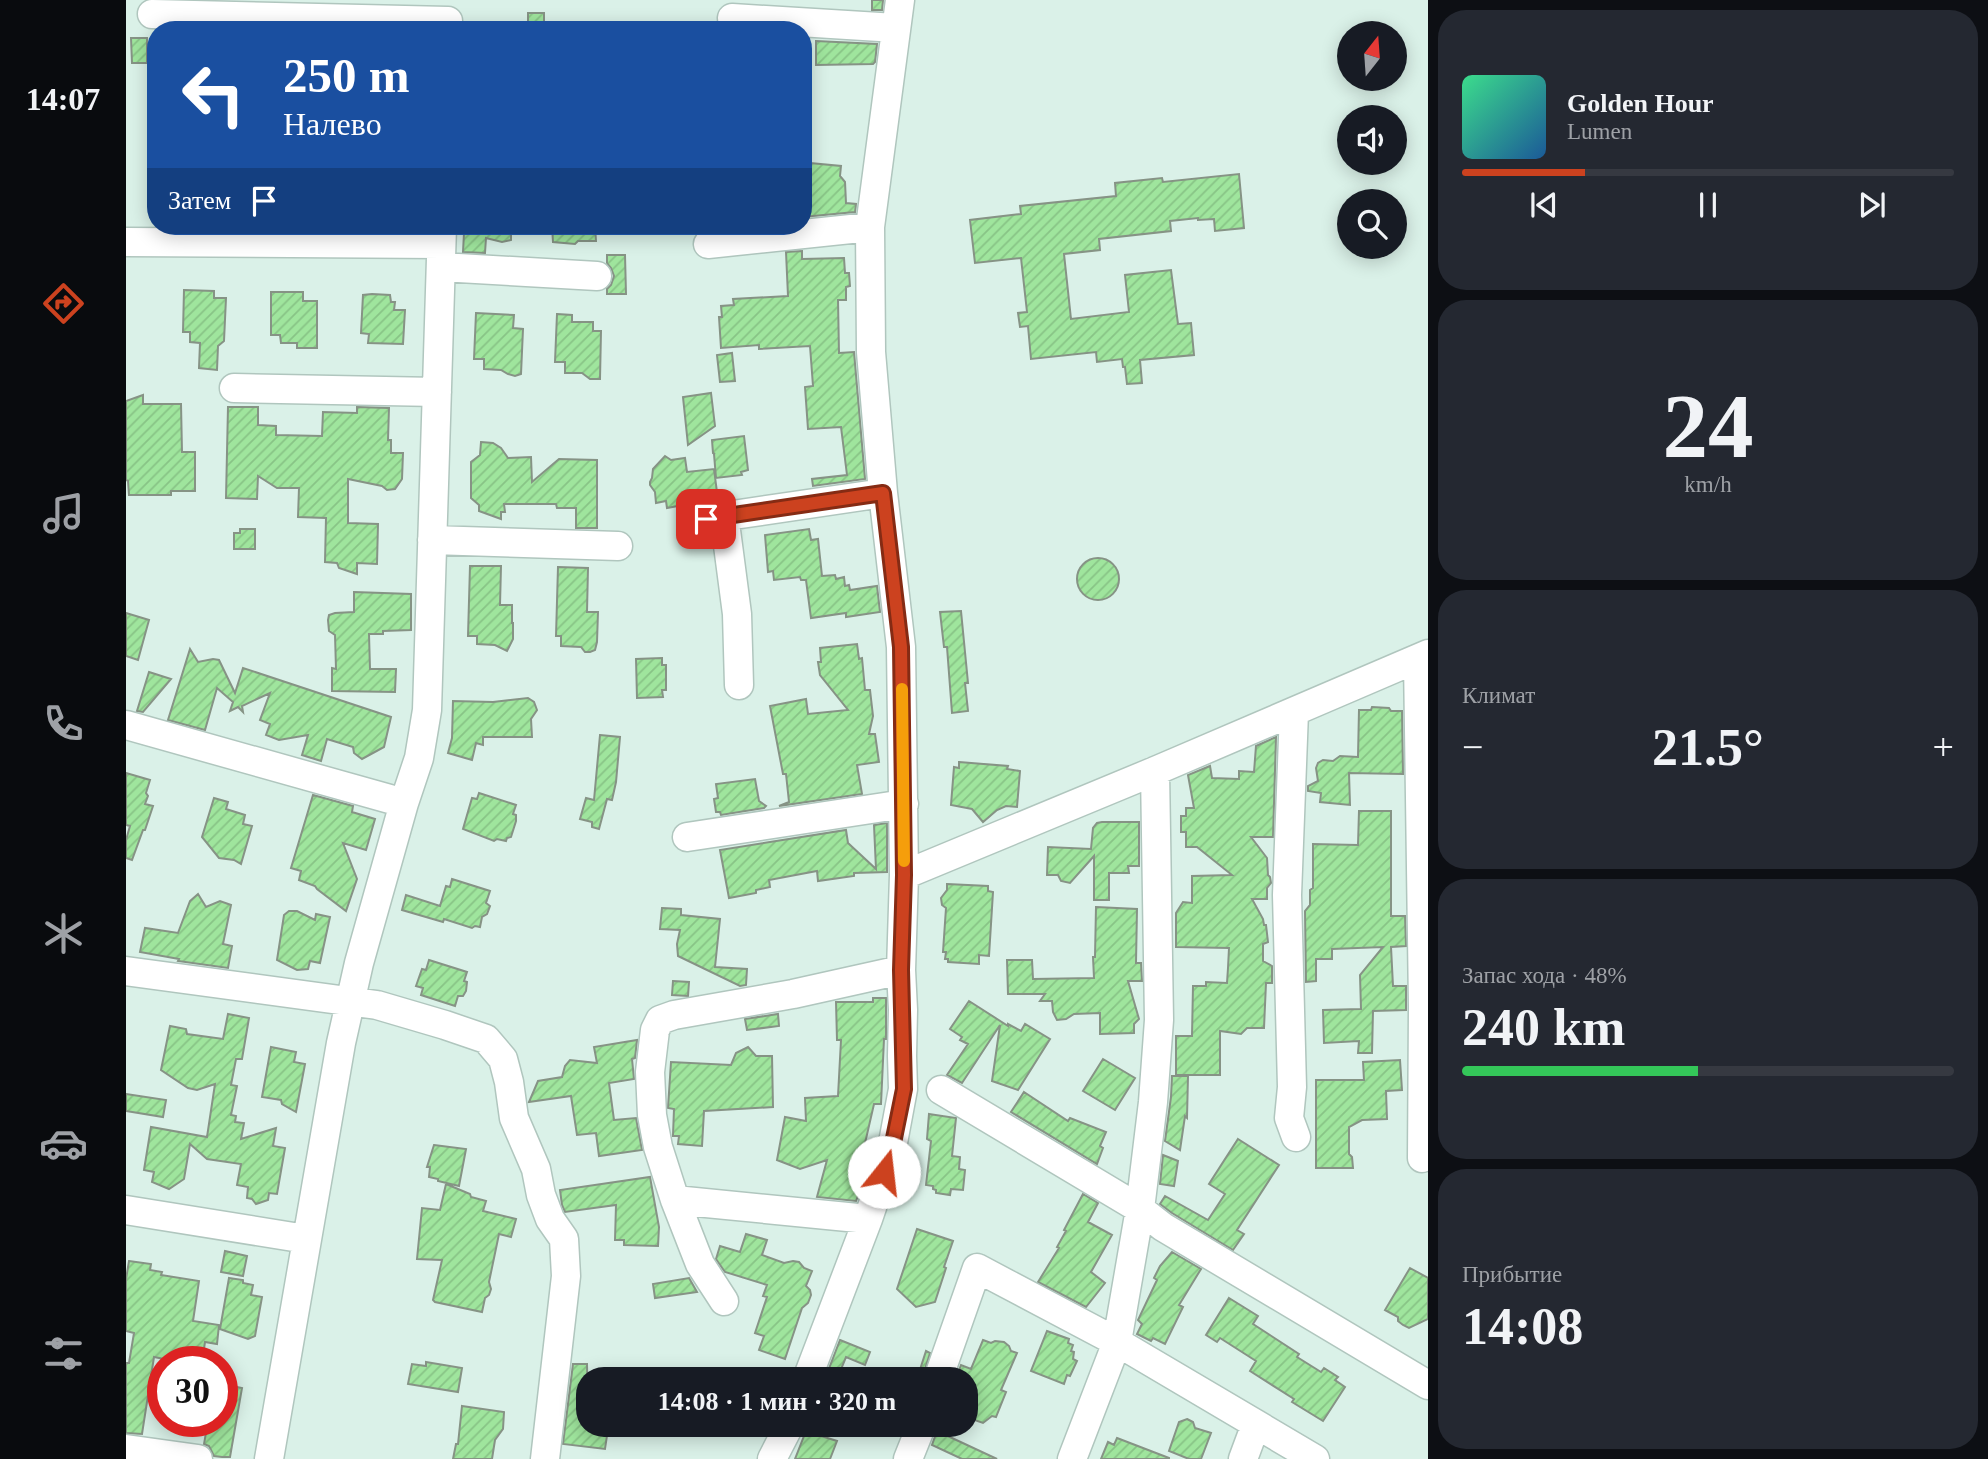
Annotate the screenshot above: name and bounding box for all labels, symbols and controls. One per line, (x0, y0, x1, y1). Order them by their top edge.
north arrow (1337, 21, 1407, 91)
map controls (1337, 21, 1407, 259)
text: 250 m (283, 48, 410, 103)
icon: left (168, 49, 259, 140)
text: 14:07 (26, 81, 100, 117)
text: Golden Hour (1567, 89, 1714, 118)
button: sound (1337, 105, 1407, 175)
text: Налево (283, 106, 382, 142)
text: Lumen (1567, 119, 1632, 144)
icon: arrive (245, 182, 283, 220)
text: Затем (168, 186, 231, 215)
icon: previous (1525, 186, 1563, 224)
icon: pause (1689, 186, 1727, 224)
icon: next (1853, 186, 1891, 224)
button: search (1337, 189, 1407, 259)
icon: directions (39, 279, 88, 328)
text: 24 (1663, 376, 1754, 477)
text: km/h (1684, 472, 1732, 497)
icon: music (39, 489, 88, 538)
pin (676, 489, 736, 549)
icon: arrive (687, 500, 725, 538)
text: Климат (1462, 683, 1535, 708)
icon: phone (39, 699, 88, 748)
text: 21.5° (1652, 719, 1764, 776)
text: − (1462, 726, 1483, 768)
text: + (1933, 726, 1954, 768)
icon: climate (39, 909, 88, 958)
text: Запас хода · 48% (1462, 963, 1627, 988)
text: 240 km (1462, 999, 1625, 1056)
icon: car (39, 1119, 88, 1168)
position arrow (847, 1135, 921, 1209)
text: Прибытие (1462, 1262, 1562, 1287)
text: 14:08 (1462, 1298, 1583, 1355)
icon: filters (39, 1329, 88, 1378)
speed limit sign: 30 (147, 1346, 238, 1437)
text: 14:08 · 1 мин · 320 m (658, 1387, 896, 1416)

